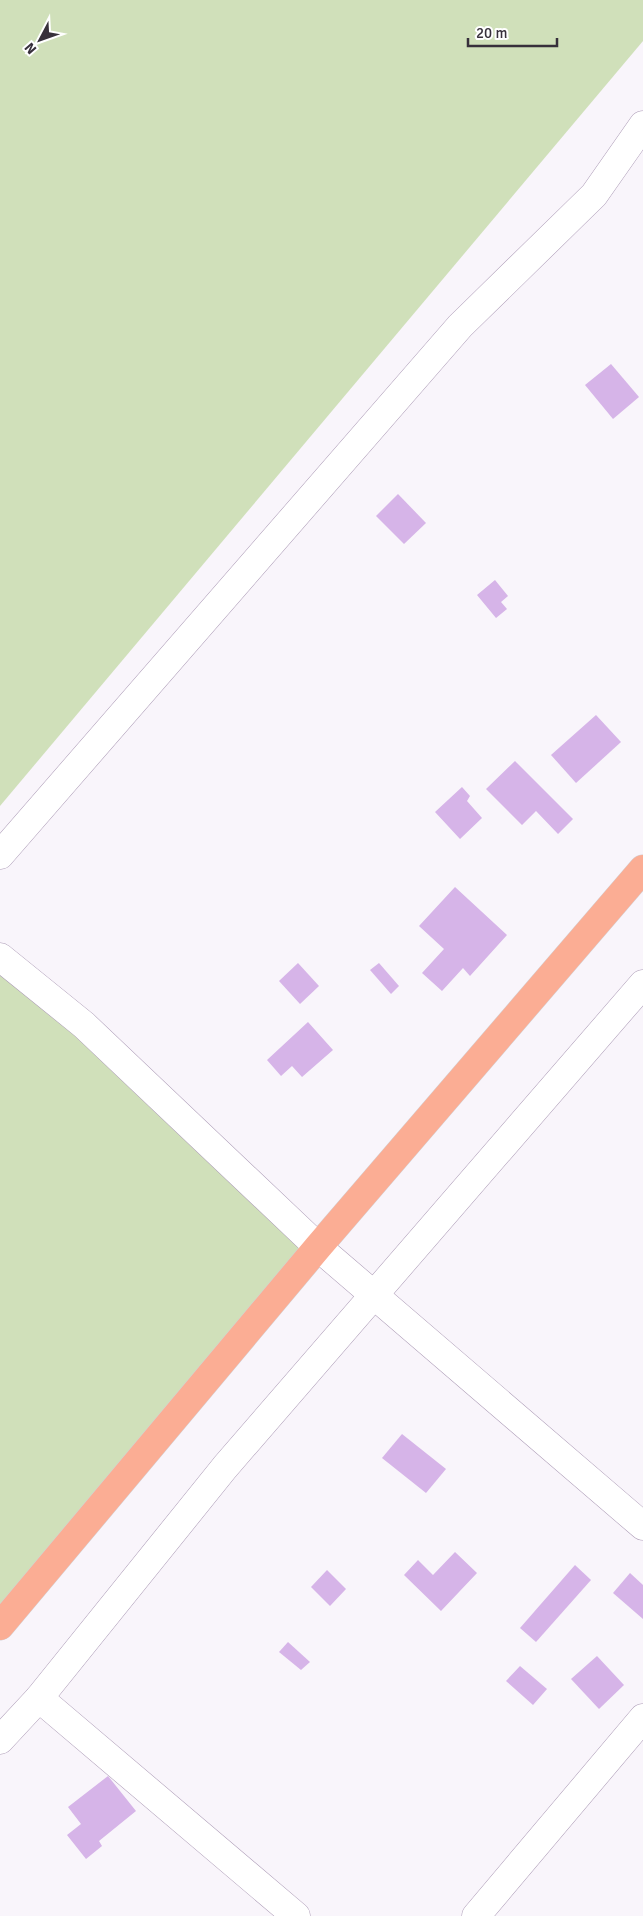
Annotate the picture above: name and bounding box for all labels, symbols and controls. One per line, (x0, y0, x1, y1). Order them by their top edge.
north arrow (15, 15, 65, 65)
scale bar (468, 15, 557, 47)
text: 20 m (476, 24, 507, 42)
text: N (21, 39, 40, 57)

